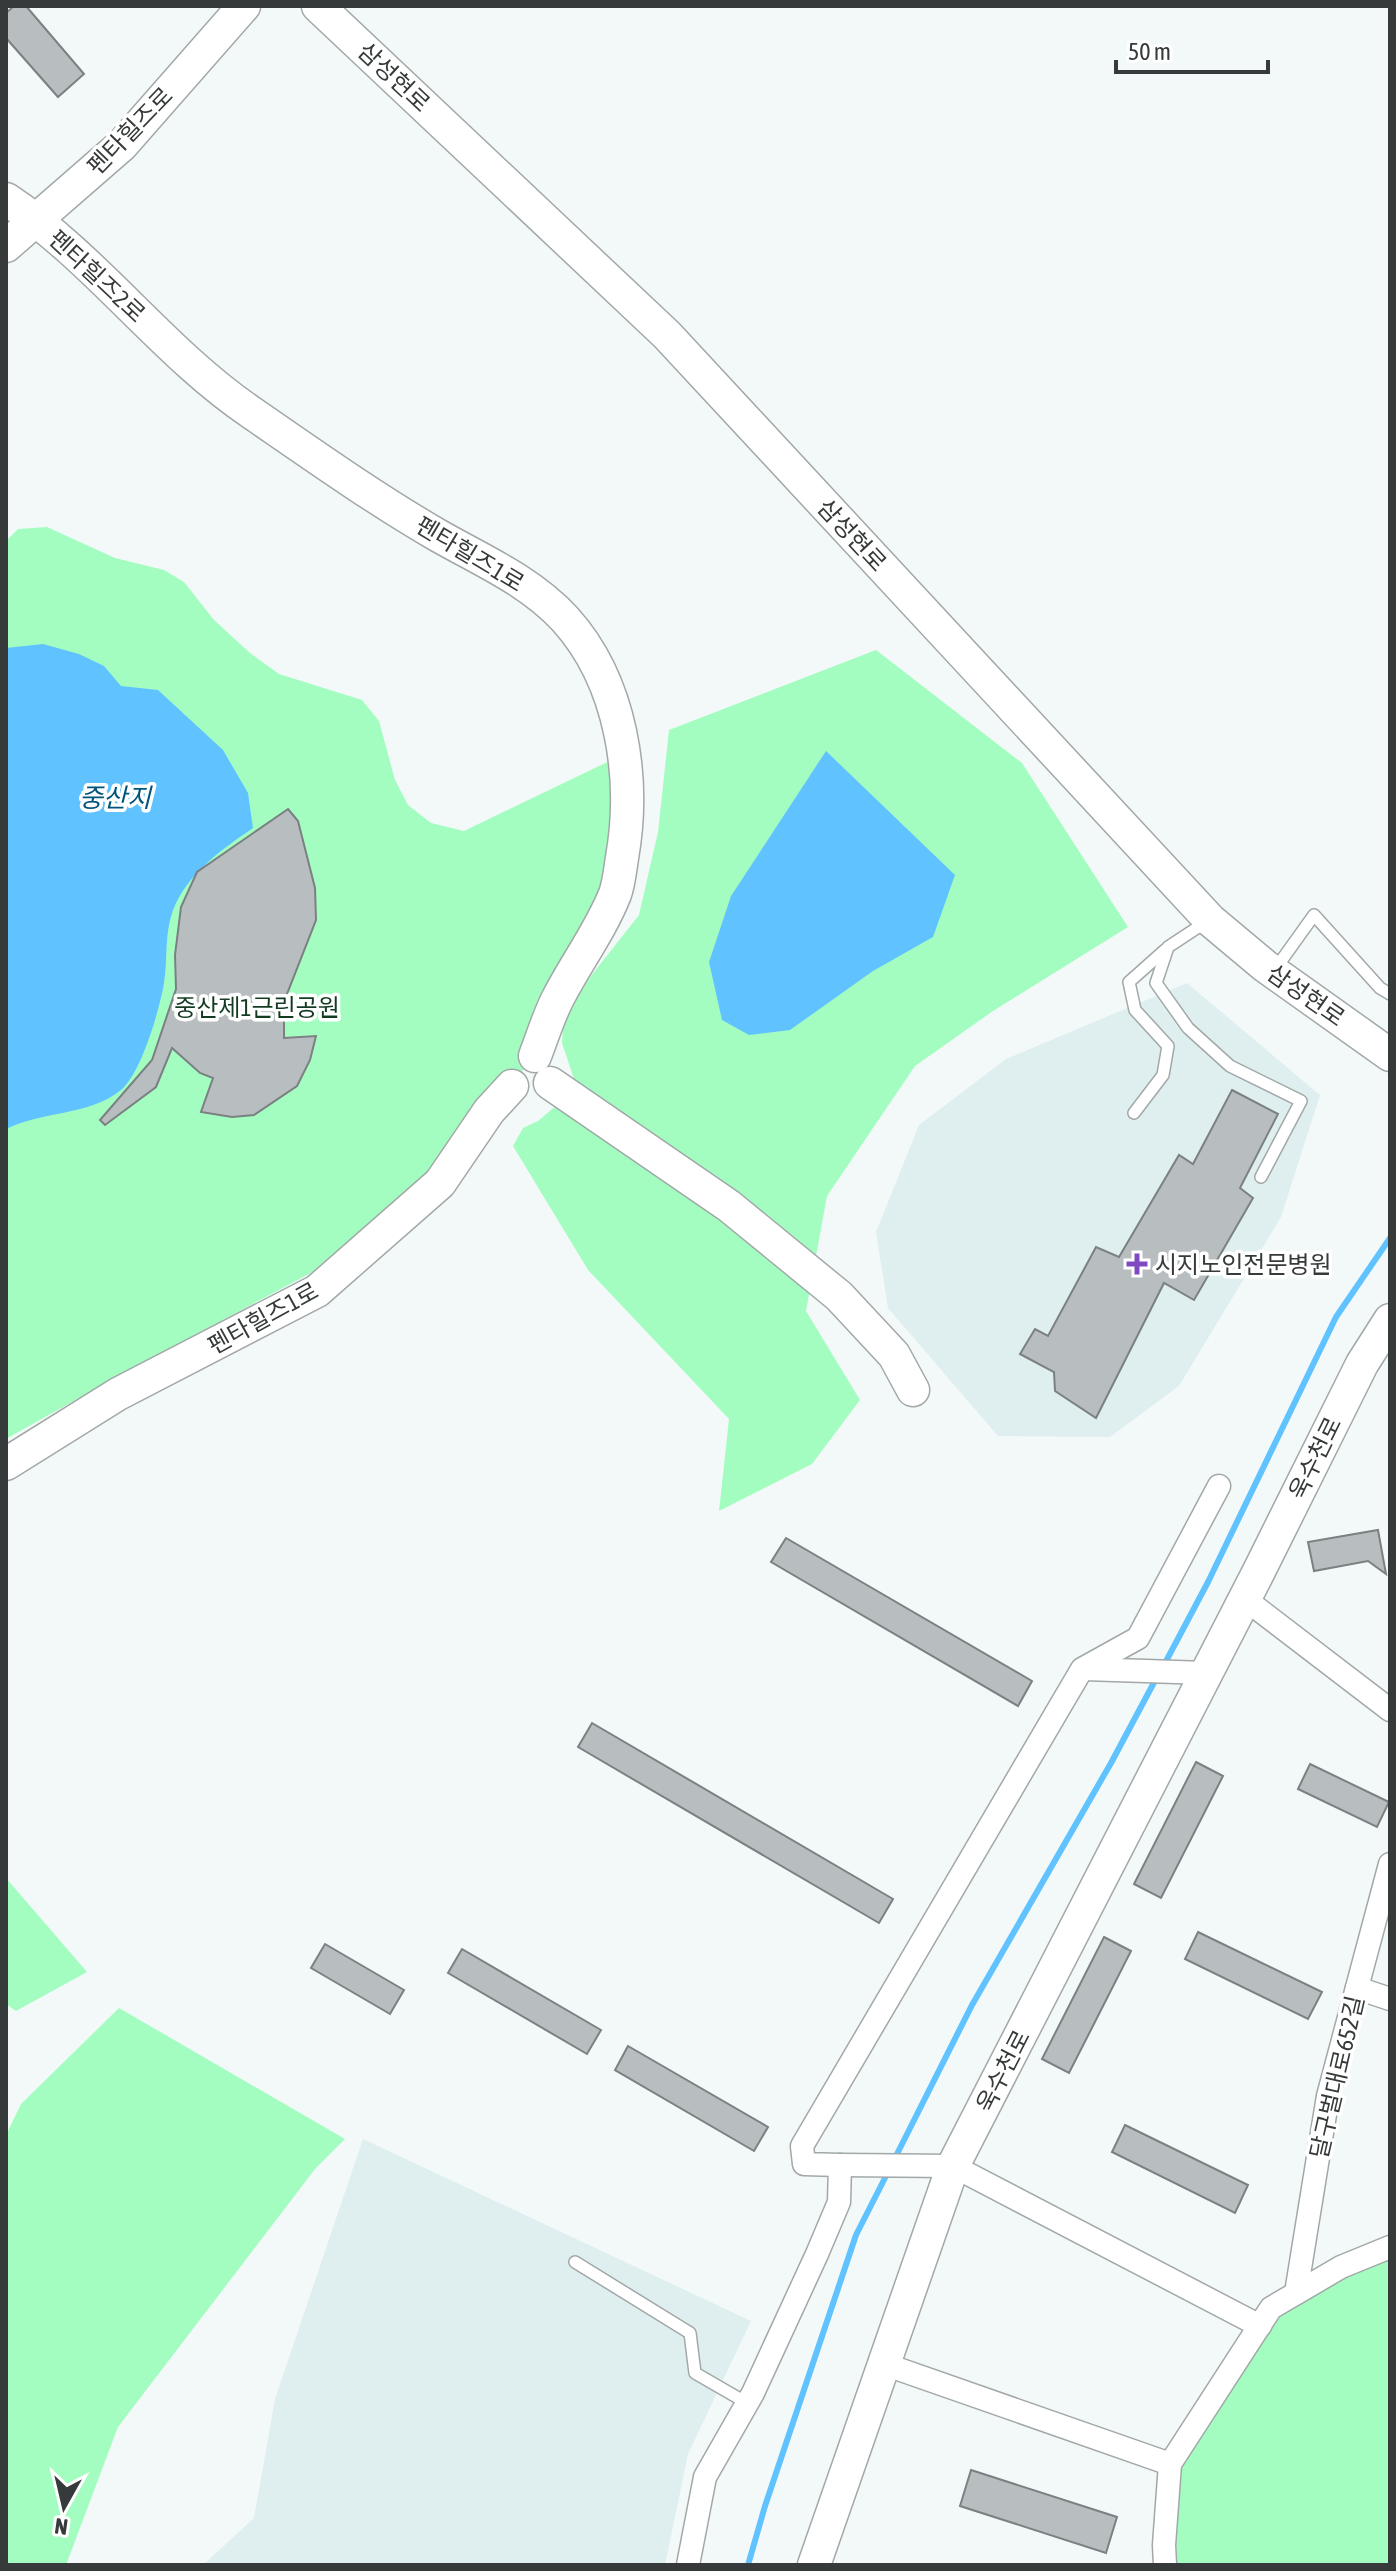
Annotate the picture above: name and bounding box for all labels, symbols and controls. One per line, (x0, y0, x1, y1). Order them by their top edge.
scale bar (1116, 24, 1268, 74)
street label: 삼성현로 (352, 37, 436, 117)
text: 50 m (1128, 38, 1171, 65)
street label: 펜타힐즈로 (82, 82, 178, 180)
street label: 펜타힐즈2로 (43, 225, 151, 327)
street label: 삼성현로 (812, 493, 892, 577)
street label: 펜타힐즈1로 (411, 511, 529, 597)
water label: 중산지 (79, 783, 153, 813)
street label: 삼성현로 (1262, 959, 1350, 1031)
park label: 중산제1근린공원 (174, 994, 340, 1021)
place label: 시지노인전문병원 (1155, 1251, 1332, 1278)
marker: 시지노인전문병원 (1126, 1253, 1148, 1275)
street label: 펜타힐즈1로 (203, 1277, 323, 1359)
street label: 욱수천로 (1284, 1412, 1346, 1504)
street label: 달구벌대로652길 (1305, 1993, 1369, 2161)
street label: 욱수천로 (971, 2026, 1035, 2116)
north arrow (24, 2467, 104, 2547)
text: N (53, 2513, 69, 2541)

